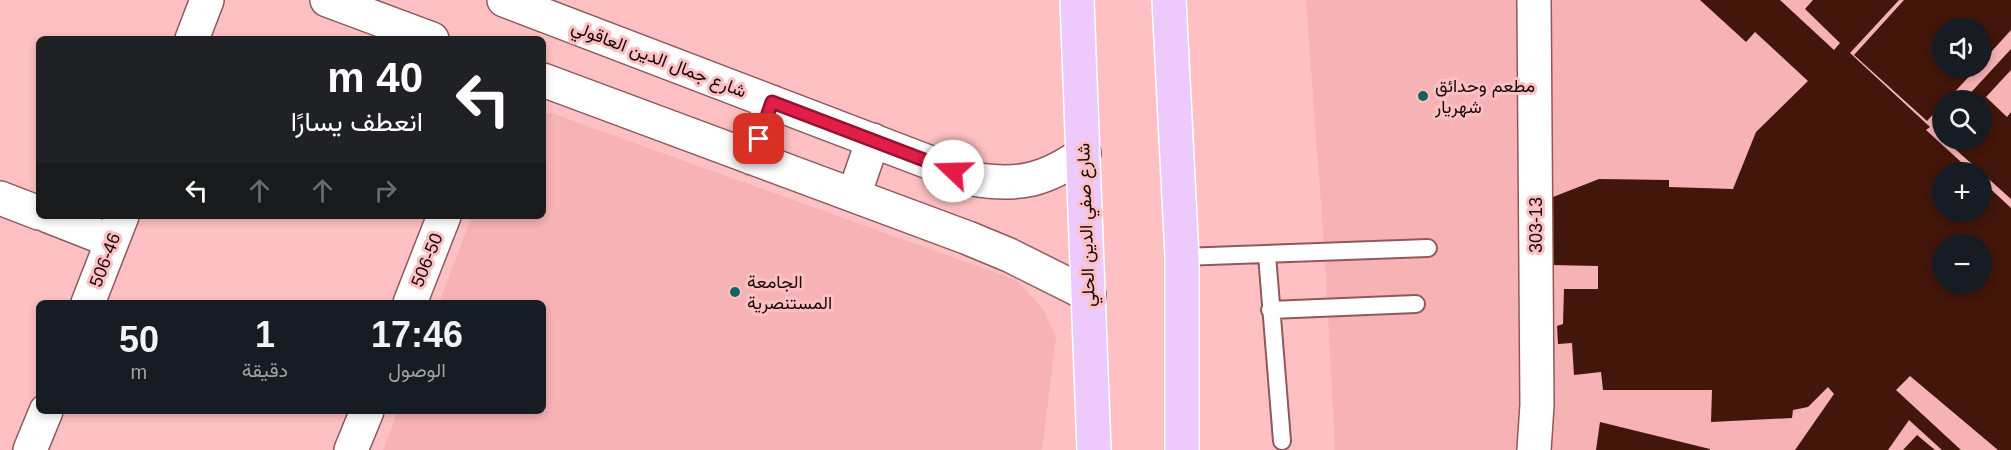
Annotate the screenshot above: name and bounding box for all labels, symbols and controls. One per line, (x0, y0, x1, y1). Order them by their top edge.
street label: شارع جمال الدين العاقولي (567, 16, 749, 106)
map controls (1932, 18, 1992, 294)
button: sound (1932, 18, 1992, 78)
text: 40 m (327, 54, 423, 101)
icon: left (444, 60, 522, 138)
place label: مطعم وحدائق شهريار (1434, 76, 1535, 118)
marker: مطعم وحدائق شهريار (1416, 89, 1430, 103)
button: search (1932, 90, 1992, 150)
text: انعطف يسارًا (291, 107, 423, 137)
pin (733, 113, 784, 164)
icon: arrive (742, 122, 775, 155)
position arrow (921, 139, 985, 203)
street label: شارع صفي الدين الحلي (1073, 142, 1104, 307)
button: + (1932, 162, 1992, 222)
icon: left (180, 174, 213, 207)
icon: ahead (243, 174, 276, 207)
icon: ahead (306, 174, 339, 207)
icon: right (369, 174, 402, 207)
street label: 303-13 (1526, 197, 1546, 253)
street label: 506-46 (86, 230, 124, 290)
street label: 506-50 (407, 230, 447, 290)
button: − (1932, 234, 1992, 294)
place label: الجامعة المستنصرية (747, 272, 832, 314)
marker: الجامعة المستنصرية (728, 285, 742, 299)
text: 1 (255, 314, 275, 355)
text: 17:46 (371, 314, 463, 355)
text: 50 (119, 319, 159, 360)
text: دقيقة (242, 359, 288, 381)
text: الوصول (388, 359, 446, 381)
text: m (131, 361, 147, 383)

